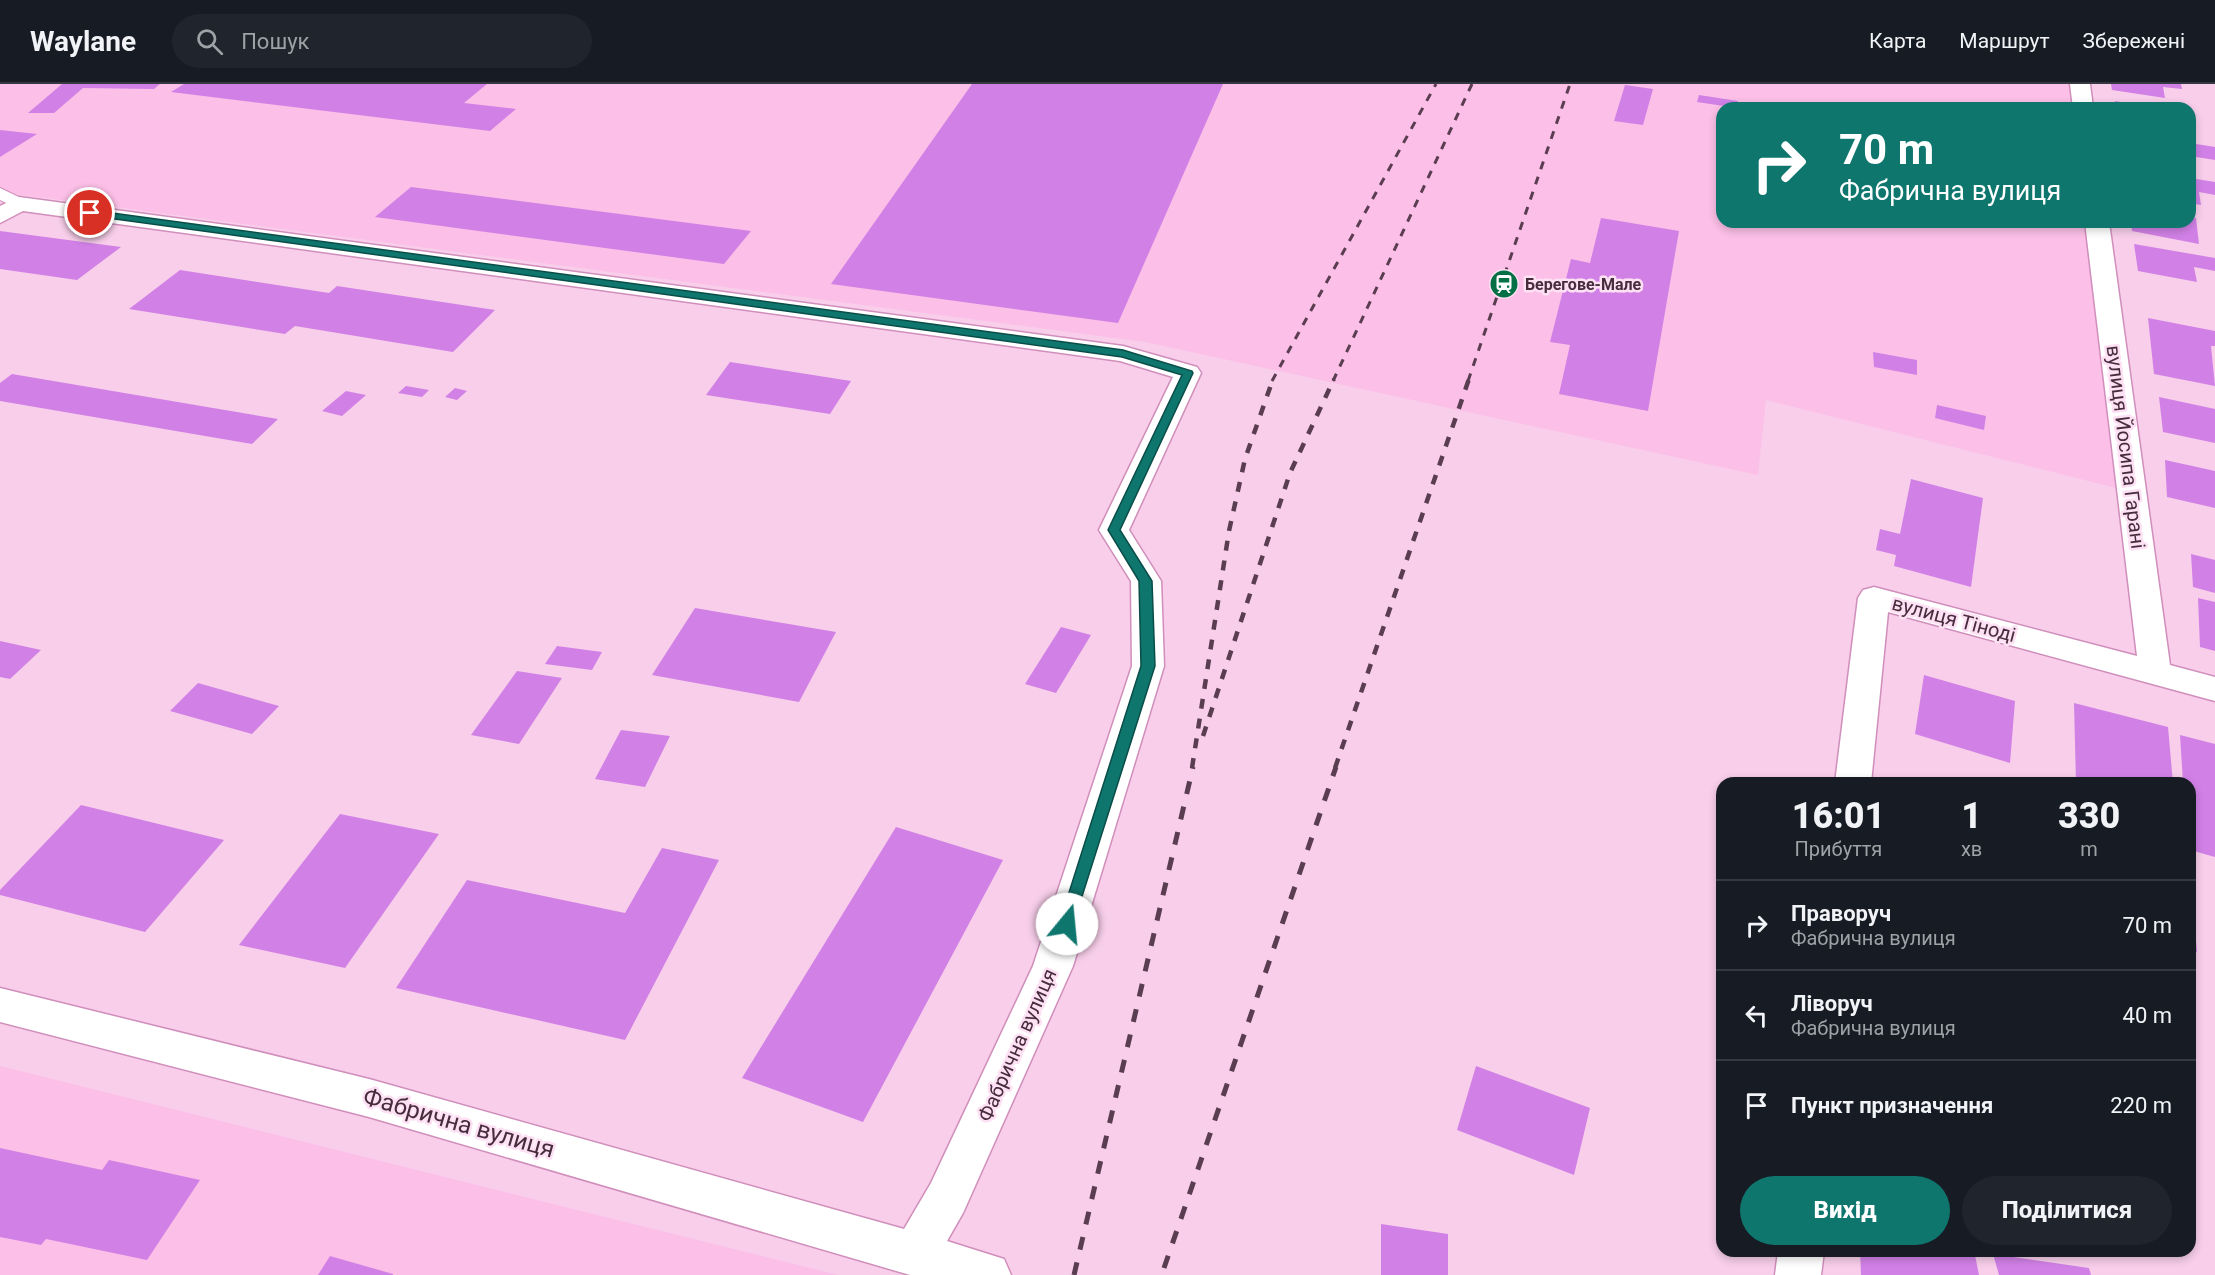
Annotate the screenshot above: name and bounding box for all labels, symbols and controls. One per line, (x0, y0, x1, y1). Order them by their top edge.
search box (172, 14, 592, 68)
text: Waylane (30, 25, 136, 58)
icon: search (193, 25, 226, 58)
text: Пошук (241, 29, 309, 54)
text: Карта (1869, 29, 1926, 53)
text: Маршрут (1959, 29, 2050, 53)
text: Збережені (2083, 29, 2185, 53)
text: 70 m (1839, 125, 1934, 174)
icon: right (1740, 126, 1818, 204)
text: Фабрична вулиця (1839, 175, 2061, 207)
pin (64, 187, 115, 238)
icon: arrive (73, 196, 106, 229)
station icon: Берегове-Мале (1488, 268, 1520, 300)
place label: Берегове-Мале (1525, 275, 1642, 294)
street label: вулиця Йосипа Гарані (2102, 344, 2150, 550)
street label: вулиця Тіноді (1890, 591, 2018, 647)
text: 16:01 (1792, 795, 1885, 837)
text: 1 (1961, 795, 1982, 837)
text: 330 (2058, 795, 2120, 837)
text: Прибуття (1795, 837, 1882, 861)
text: хв (1961, 837, 1982, 861)
text: m (2080, 837, 2098, 861)
position arrow (1035, 892, 1099, 956)
text: Праворуч (1791, 901, 1891, 926)
icon: right (1740, 909, 1773, 942)
text: 70 m (2123, 913, 2172, 938)
text: Фабрична вулиця (1791, 926, 1956, 950)
street label: Фабрична вулиця (973, 965, 1061, 1125)
text: Ліворуч (1791, 991, 1873, 1016)
icon: left (1740, 999, 1773, 1032)
text: 40 m (2123, 1003, 2172, 1028)
text: Фабрична вулиця (1791, 1016, 1956, 1040)
street label: Фабрична вулиця (360, 1082, 558, 1164)
icon: arrive (1740, 1089, 1773, 1122)
text: Пункт призначення (1791, 1093, 1993, 1118)
text: 220 m (2110, 1093, 2172, 1118)
button: Вихід (1740, 1176, 1950, 1245)
button: Поділитися (1962, 1176, 2172, 1245)

